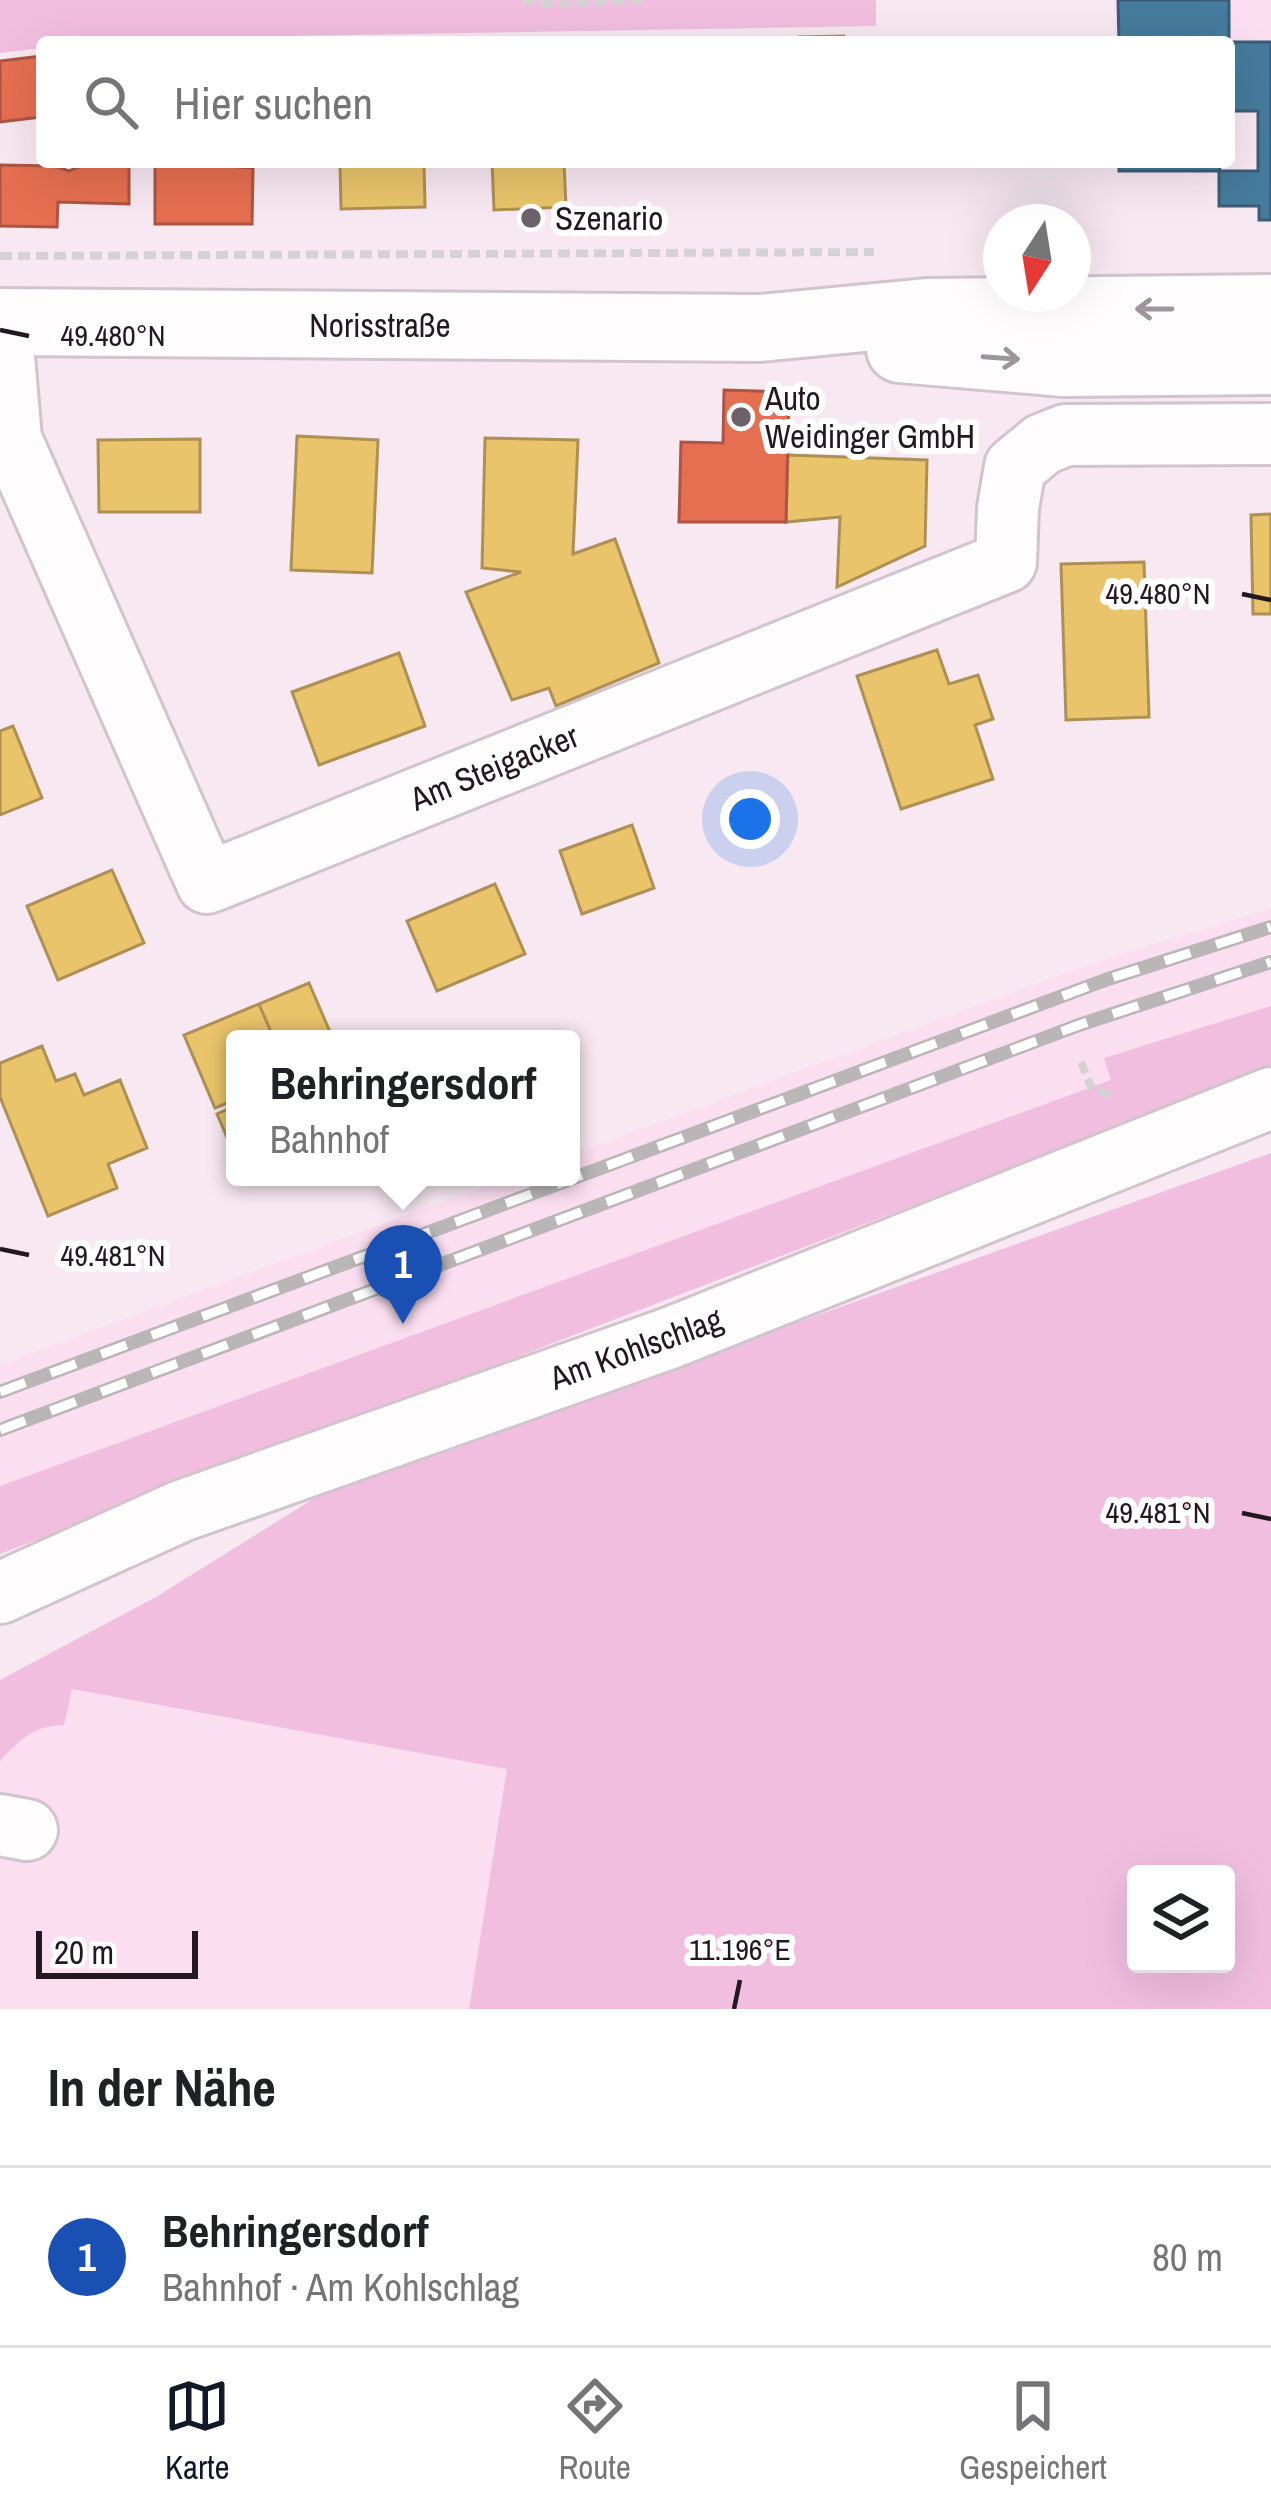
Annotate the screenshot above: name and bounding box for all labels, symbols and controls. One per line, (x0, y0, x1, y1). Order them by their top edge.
search box (36, 36, 1235, 168)
icon: search (78, 69, 144, 135)
text: Hier suchen (174, 72, 373, 133)
place label: Szenario (555, 196, 663, 240)
north arrow (983, 204, 1091, 312)
marker: Szenario (518, 205, 544, 231)
one-way arrow (1135, 297, 1174, 320)
street label: Norisstraße (309, 303, 451, 347)
text: 49.480°N (61, 315, 166, 355)
one-way arrow (981, 347, 1020, 370)
place label: Auto Weidinger GmbH (764, 376, 975, 458)
marker: Auto Weidinger GmbH (728, 404, 754, 430)
text: 49.480°N (1106, 573, 1211, 613)
street label: Am Steigacker (403, 713, 585, 821)
your location (720, 789, 780, 849)
popup (226, 1030, 580, 1186)
text: Behringersdorf (270, 1052, 536, 1113)
text: Bahnhof (270, 1113, 389, 1165)
pin: 1 (364, 1225, 442, 1324)
text: 49.481°N (61, 1235, 166, 1275)
street label: Am Kohlschlag (543, 1296, 728, 1400)
text: 49.481°N (1106, 1492, 1211, 1532)
map controls (1127, 1865, 1235, 1973)
button: layers (1127, 1865, 1235, 1973)
scale bar (36, 1925, 198, 1978)
text: 11.196°E (689, 1929, 791, 1969)
text: 20 m (54, 1930, 114, 1974)
text: In der Nähe (48, 2053, 276, 2122)
text: Behringersdorf (162, 2200, 429, 2261)
text: 1 (78, 2231, 96, 2283)
text: 80 m (1152, 2231, 1223, 2283)
text: Bahnhof · Am Kohlschlag (162, 2261, 519, 2313)
tab: Karte (164, 2373, 230, 2489)
tab: Route (559, 2373, 631, 2489)
tab: Gespeichert (959, 2373, 1107, 2489)

